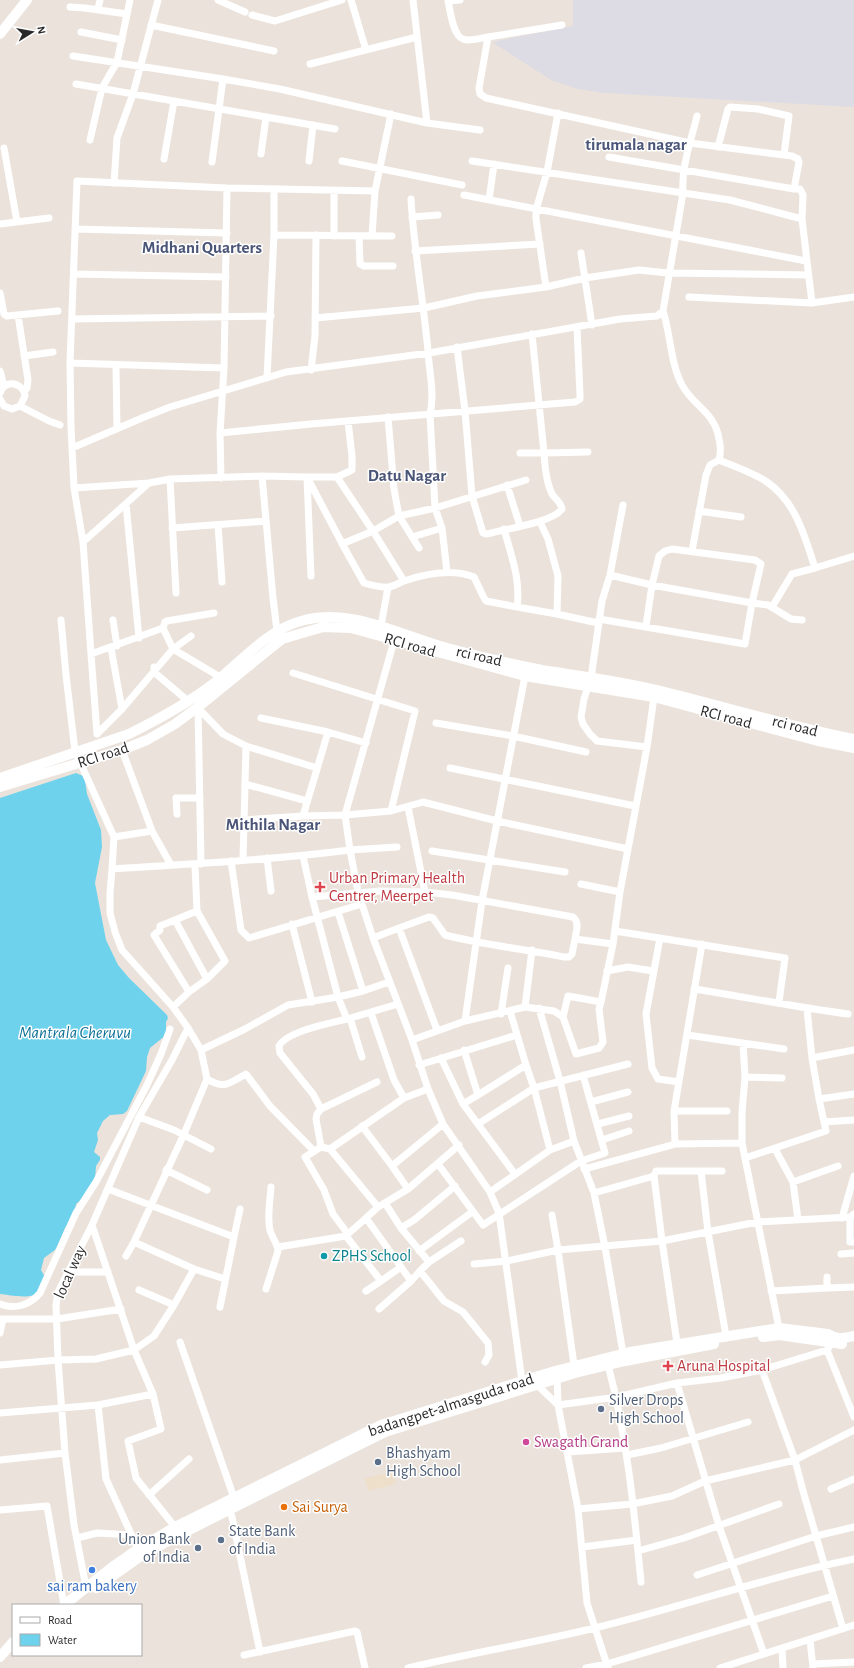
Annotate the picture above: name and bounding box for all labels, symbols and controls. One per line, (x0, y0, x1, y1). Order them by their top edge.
north arrow (12, 12, 52, 52)
text: N (35, 25, 47, 35)
district label: tirumala nagar (585, 136, 687, 153)
district label: Midhani Quarters (142, 239, 263, 257)
district label: Datu Nagar (368, 467, 446, 484)
street label: RCI road (382, 630, 438, 660)
street label: rci road (455, 643, 503, 669)
street label: RCI road (699, 702, 753, 732)
street label: rci road (771, 713, 819, 739)
street label: RCI road (75, 739, 131, 771)
district label: Mithila Nagar (226, 816, 320, 833)
place label: Urban Primary Health Centrer, Meerpet (329, 870, 465, 904)
marker: Urban Primary Health Centrer, Meerpet (314, 881, 326, 893)
water label: Mantrala Cheruvu (19, 1024, 131, 1041)
street label: local way (51, 1243, 90, 1301)
place label: ZPHS School (332, 1248, 411, 1264)
marker: ZPHS School (319, 1251, 329, 1261)
place label: Aruna Hospital (677, 1358, 770, 1374)
marker: Aruna Hospital (662, 1360, 674, 1372)
street label: badangpet-almasguda road (366, 1371, 536, 1439)
place label: Silver Drops High School (609, 1392, 684, 1426)
marker: Silver Drops High School (596, 1404, 606, 1414)
place label: Swagath Grand (534, 1434, 628, 1450)
marker: Swagath Grand (521, 1437, 531, 1447)
place label: Bhashyam High School (386, 1445, 461, 1479)
marker: Bhashyam High School (373, 1457, 383, 1467)
place label: Sai Surya (292, 1499, 348, 1516)
marker: Sai Surya (279, 1502, 289, 1512)
place label: State Bank of India (229, 1523, 296, 1557)
place label: Union Bank of India (118, 1531, 191, 1565)
marker: State Bank of India (216, 1535, 226, 1545)
marker: Union Bank of India (193, 1543, 203, 1553)
marker: sai ram bakery (87, 1565, 97, 1575)
place label: sai ram bakery (47, 1578, 137, 1595)
legend (12, 1604, 142, 1656)
text: Road (48, 1614, 72, 1626)
text: Water (48, 1634, 77, 1646)

